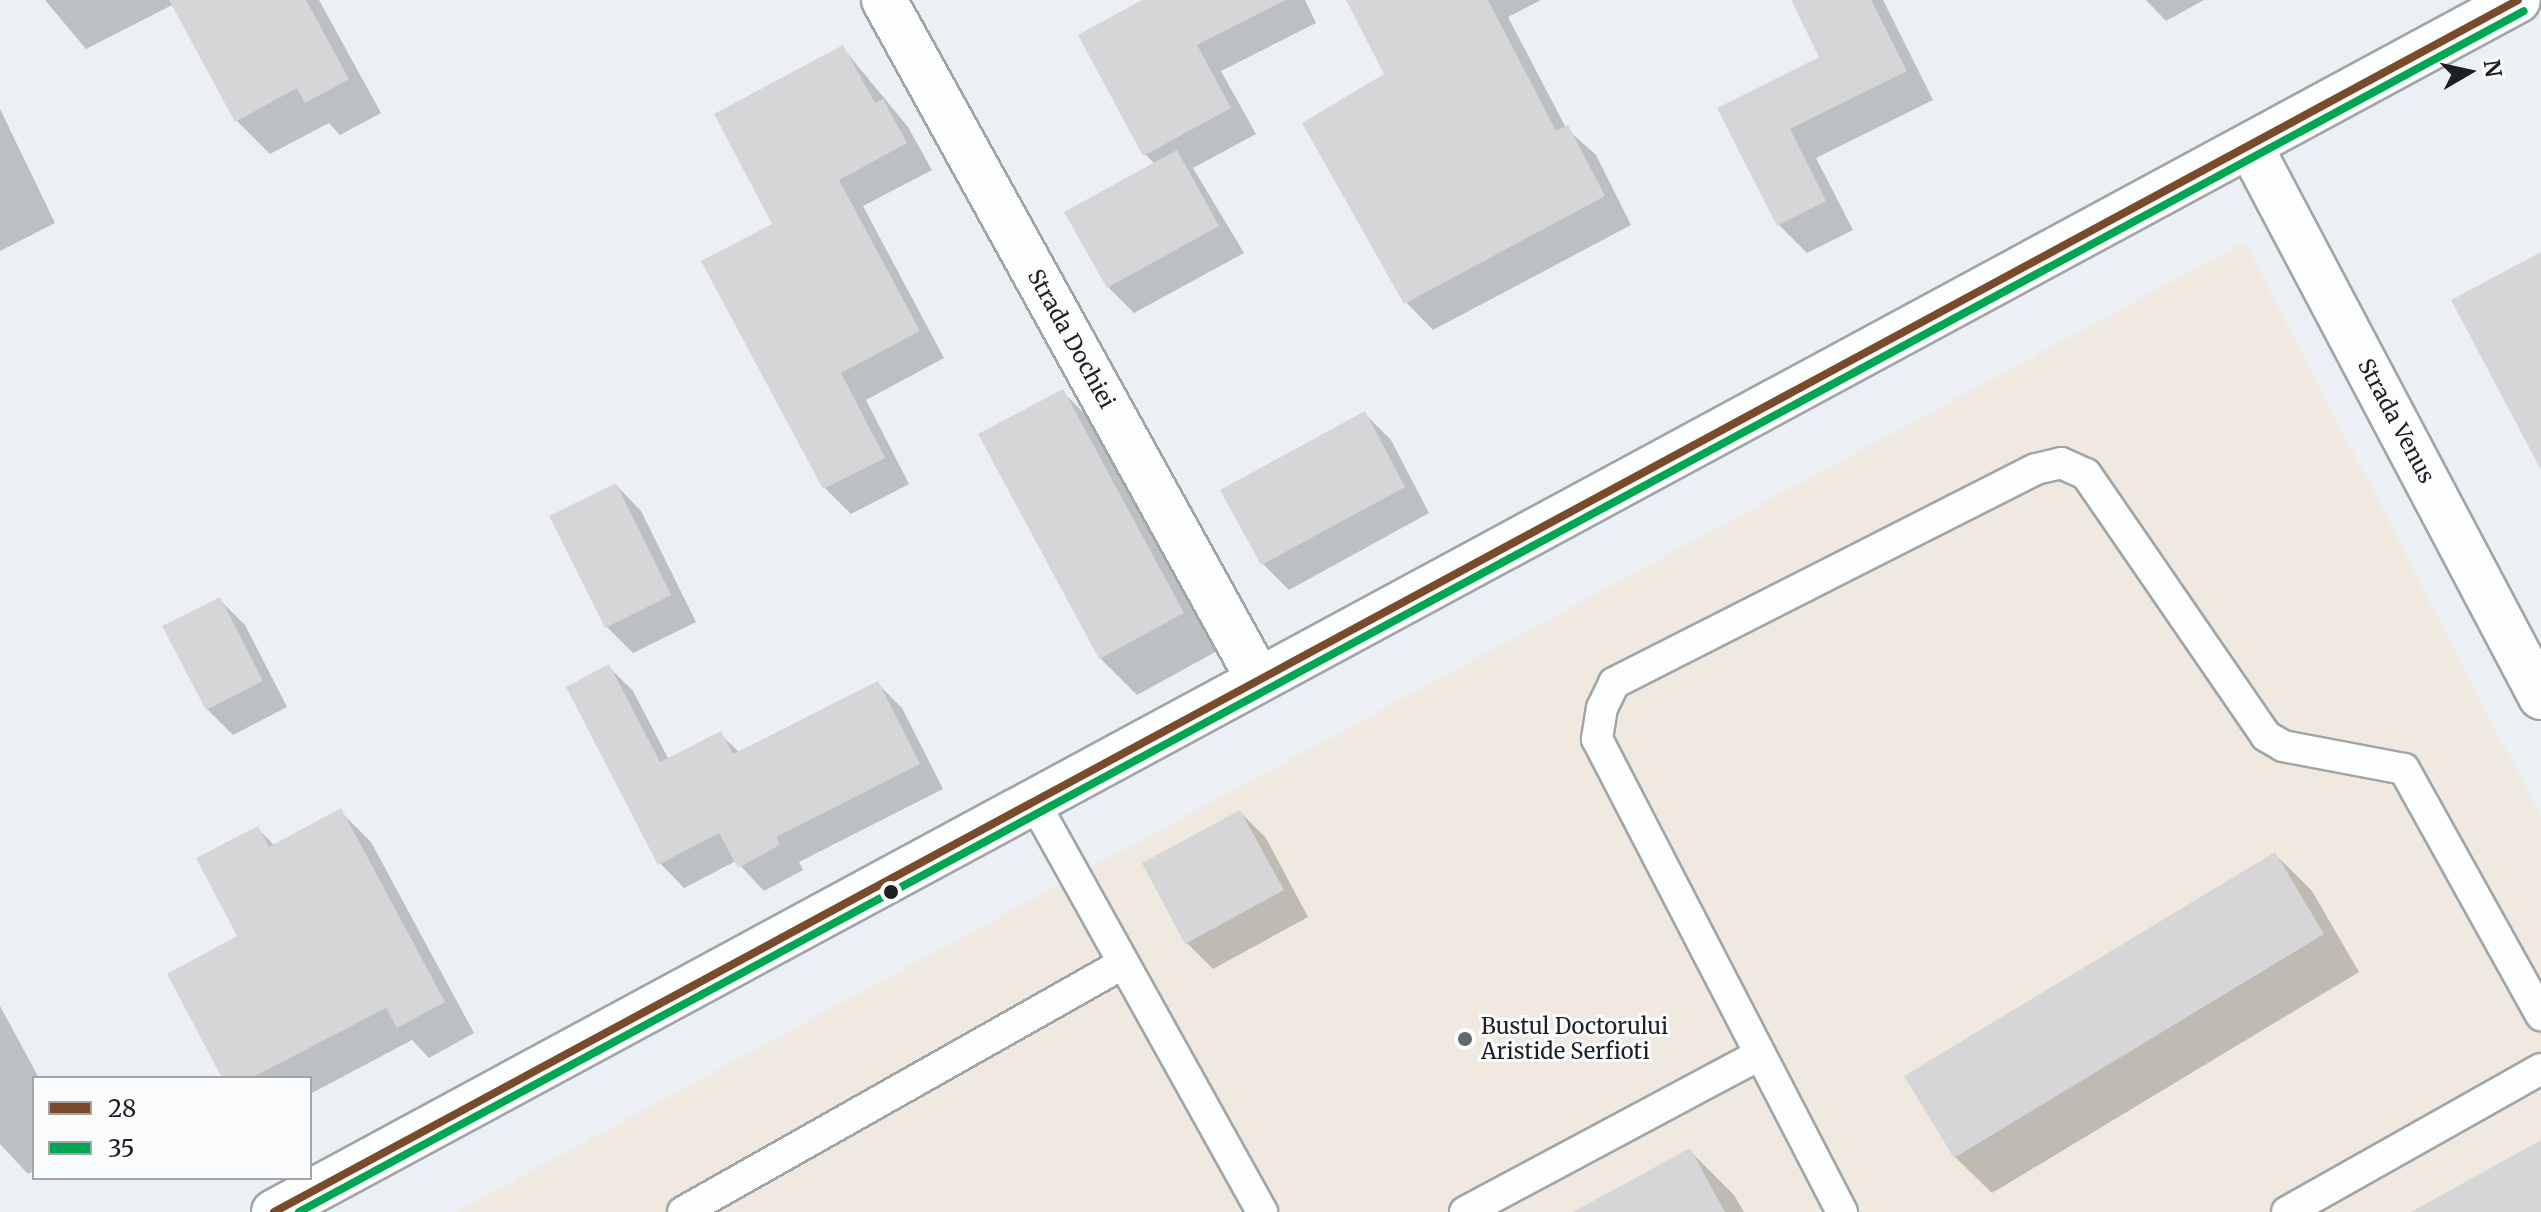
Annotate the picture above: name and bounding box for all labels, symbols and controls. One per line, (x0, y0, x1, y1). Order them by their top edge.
north arrow (2429, 32, 2509, 112)
text: N (2478, 57, 2508, 79)
street label: Strada Dochiei (1022, 265, 1120, 413)
street label: Strada Venus (2352, 354, 2440, 488)
unlabelled marker (883, 884, 899, 900)
place label: Bustul Doctorului Aristide Serfioti (1481, 1013, 1668, 1064)
marker: Bustul Doctorului Aristide Serfioti (1456, 1030, 1474, 1048)
legend (32, 1076, 312, 1180)
text: 28 (108, 1093, 136, 1124)
text: 35 (108, 1133, 134, 1164)

